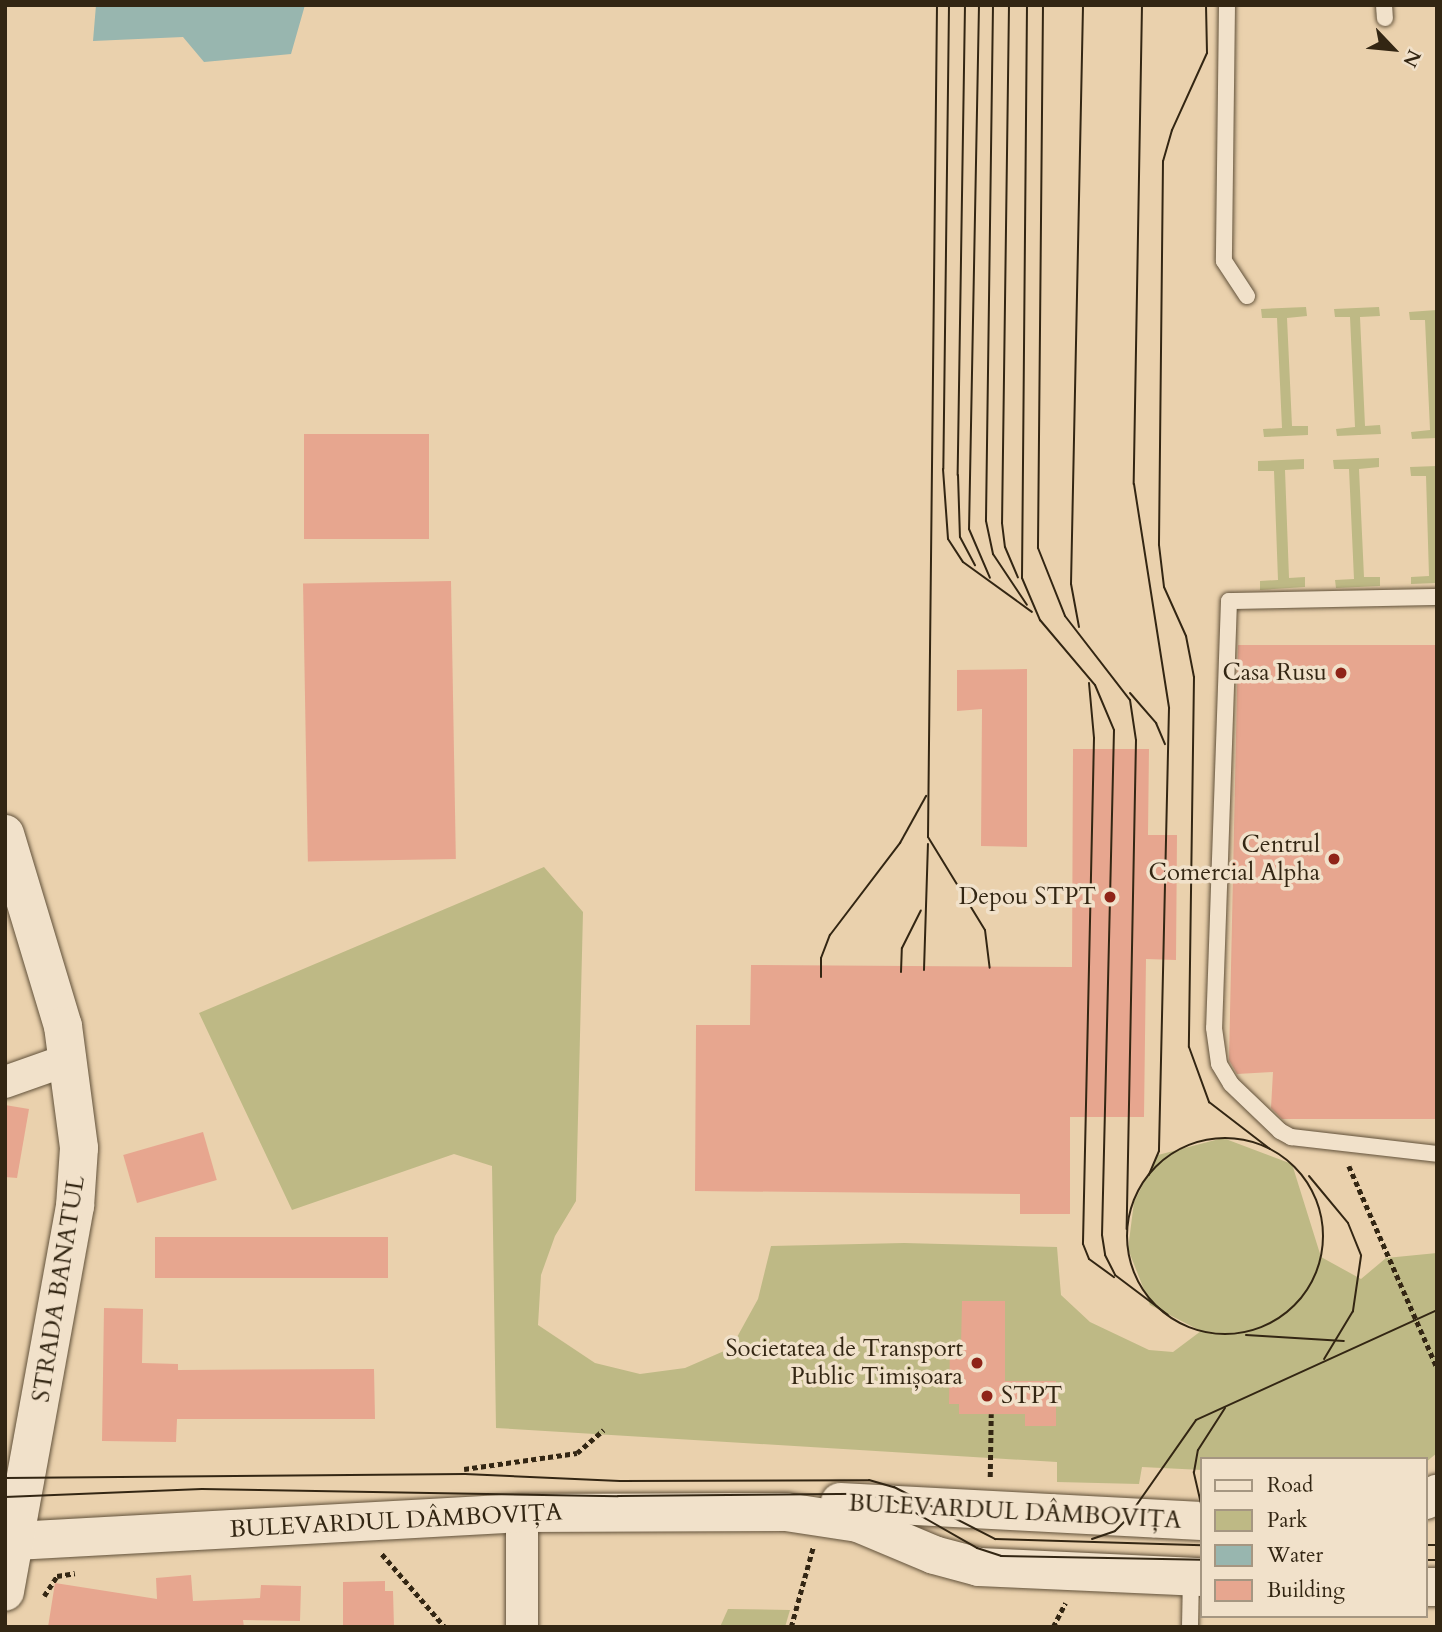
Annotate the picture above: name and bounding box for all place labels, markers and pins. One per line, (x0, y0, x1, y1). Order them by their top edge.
place label: Casa Rusu (1222, 659, 1327, 687)
marker: Casa Rusu (1333, 665, 1349, 681)
place label: Centrul Comercial Alpha (1149, 831, 1320, 887)
marker: Centrul Comercial Alpha (1326, 851, 1342, 867)
place label: Depou STPT (959, 883, 1096, 911)
marker: Depou STPT (1102, 889, 1118, 905)
place label: Societatea de Transport Public Timișoara (726, 1335, 963, 1391)
marker: Societatea de Transport Public Timișoara (969, 1355, 985, 1371)
place label: STPT (1001, 1382, 1062, 1410)
marker: STPT (979, 1388, 995, 1404)

